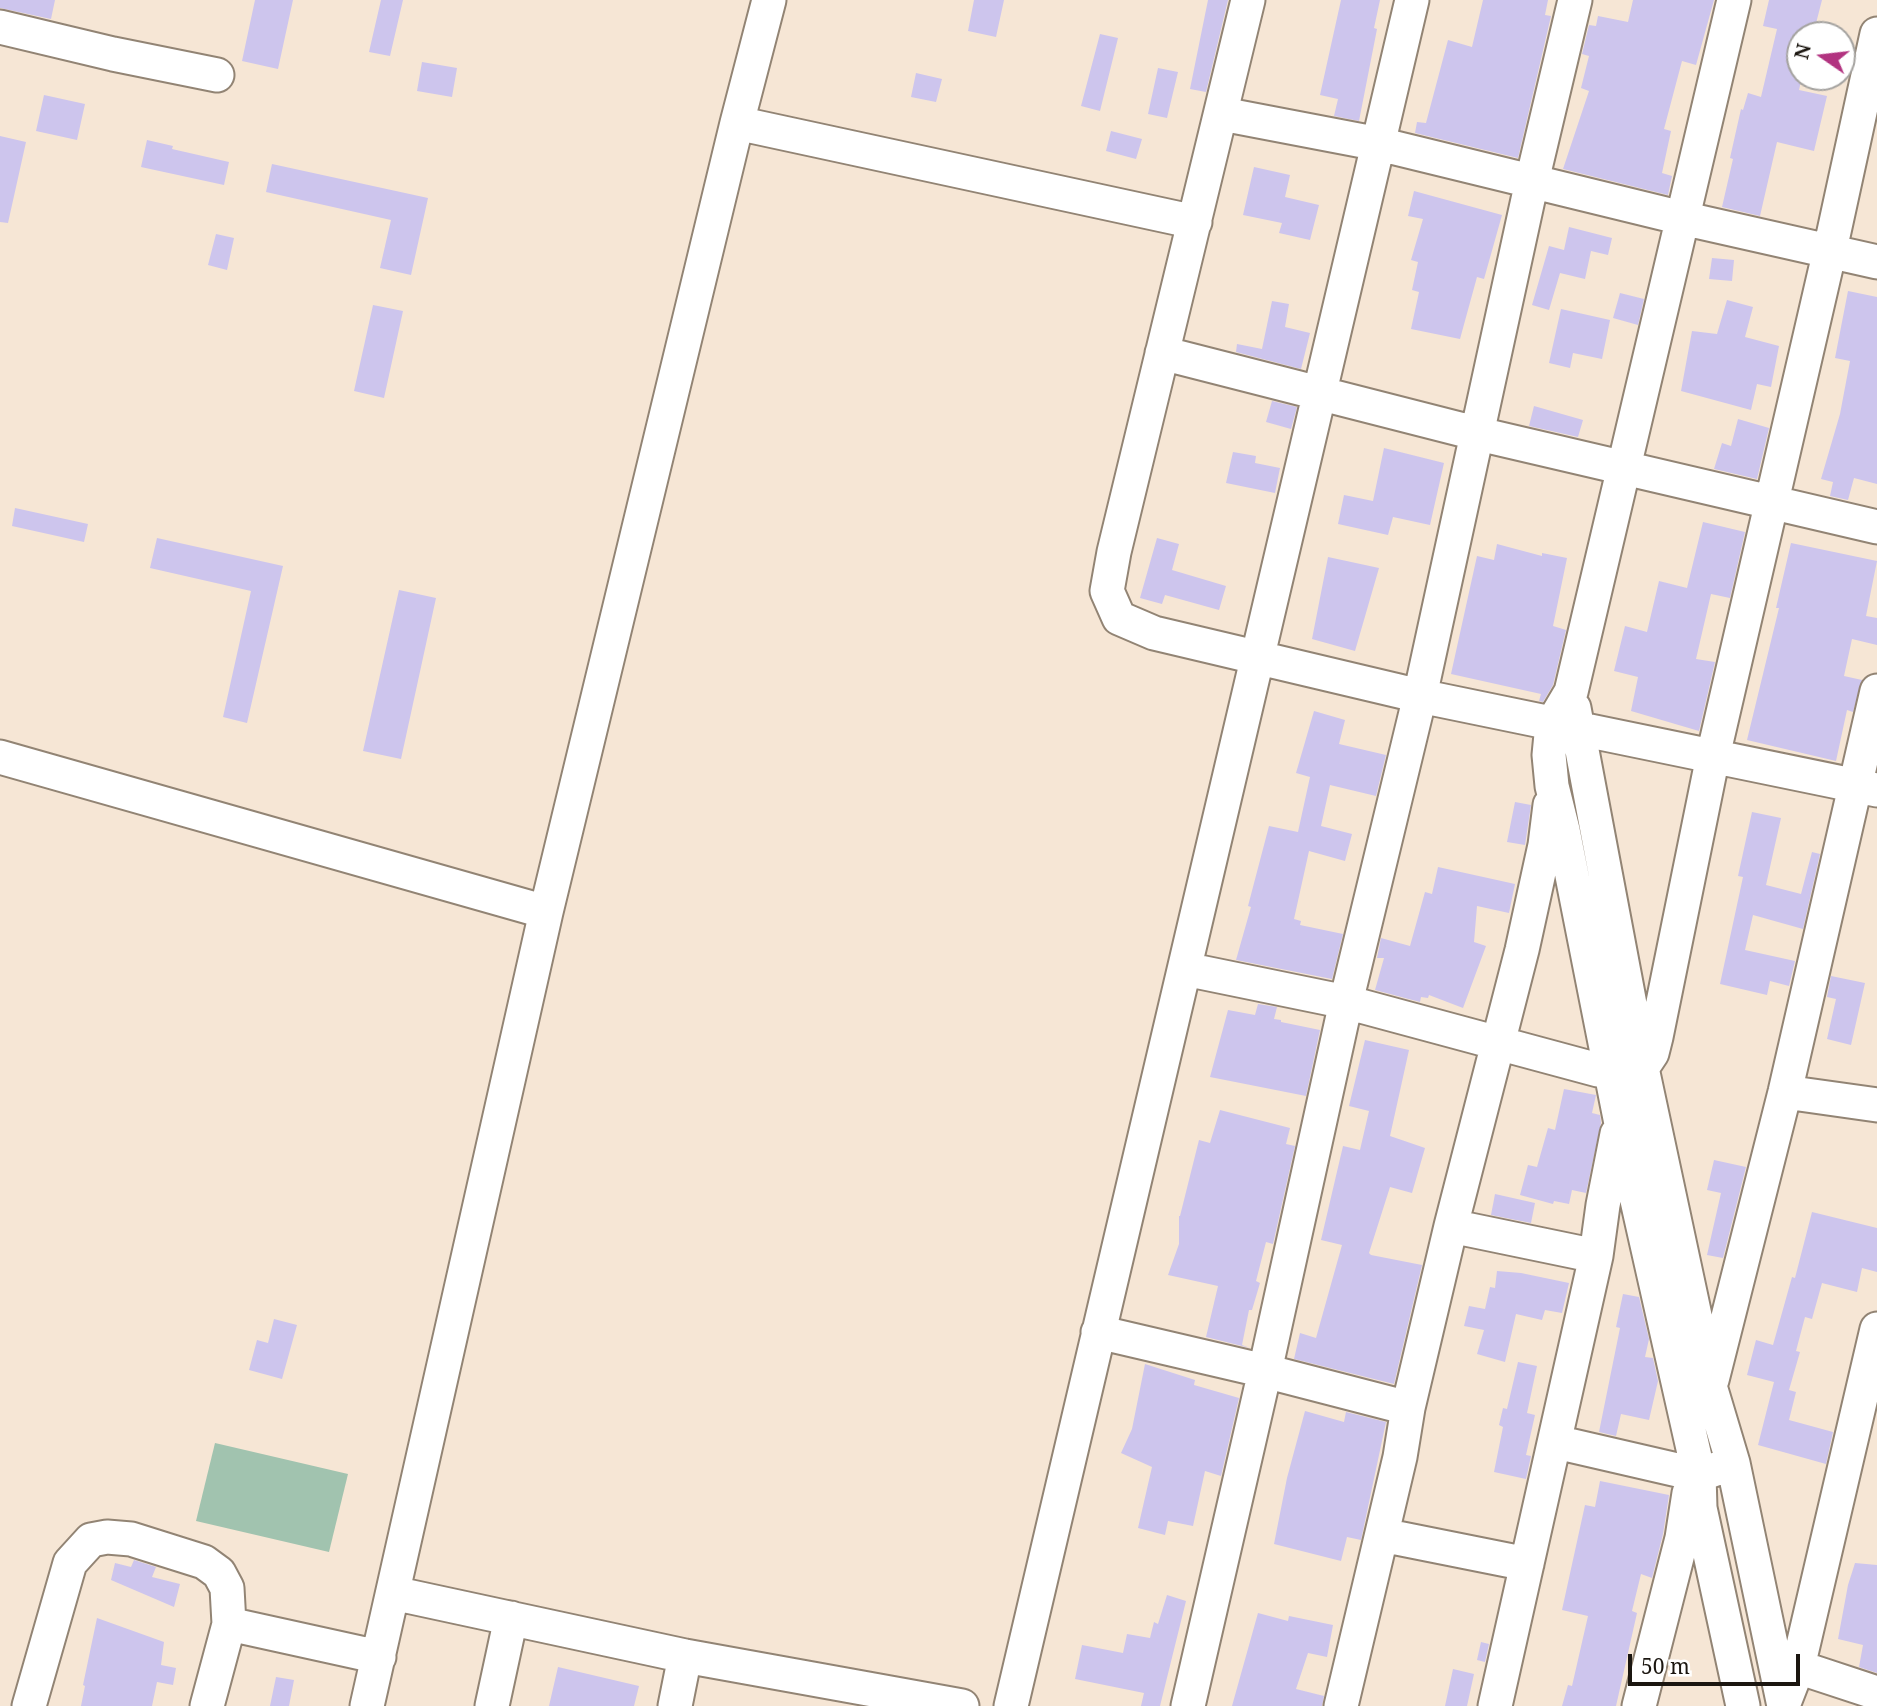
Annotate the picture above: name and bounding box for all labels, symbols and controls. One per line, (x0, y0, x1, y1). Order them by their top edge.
north arrow (1786, 21, 1856, 91)
text: N (1788, 41, 1817, 62)
scale bar (1632, 1640, 1804, 1684)
text: 50 m (1641, 1652, 1690, 1680)

